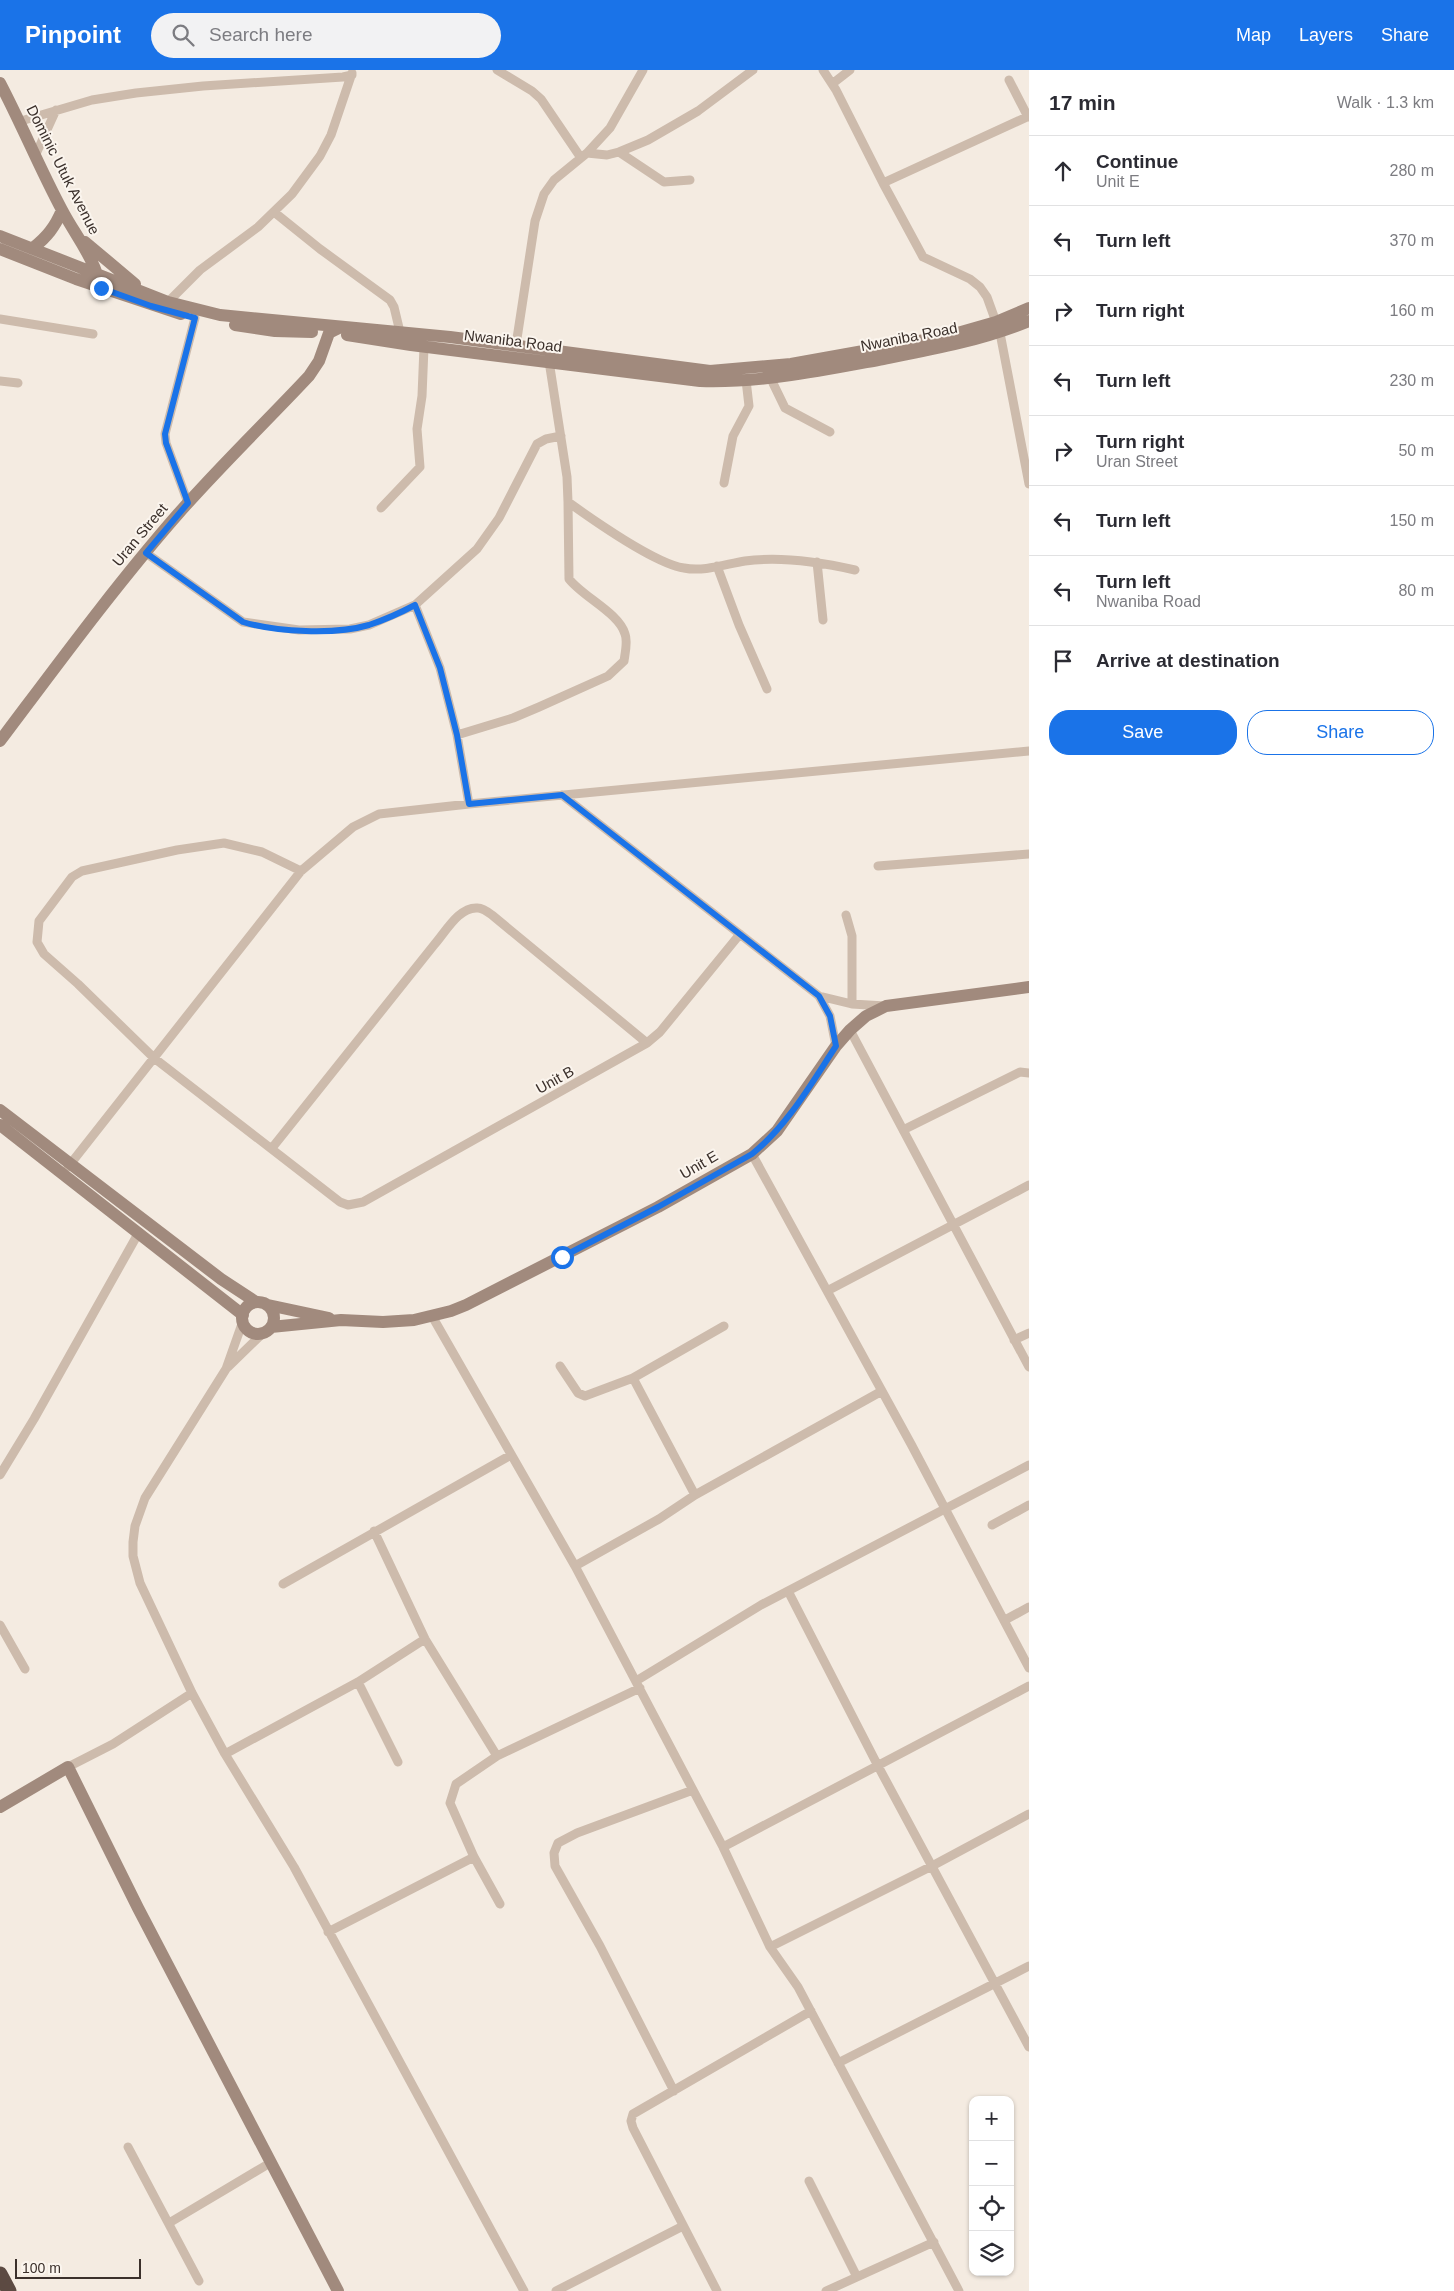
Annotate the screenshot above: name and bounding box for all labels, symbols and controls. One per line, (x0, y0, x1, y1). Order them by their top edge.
search box (151, 13, 501, 58)
text: Pinpoint (25, 21, 121, 48)
icon: search (169, 21, 197, 49)
text: Search here (209, 24, 313, 45)
text: Map (1236, 25, 1271, 45)
text: Layers (1299, 25, 1353, 45)
text: Share (1381, 25, 1429, 45)
text: 17 min (1049, 91, 1116, 114)
text: Walk · 1.3 km (1337, 94, 1434, 111)
street label: Dominic Utuk Avenue (23, 102, 104, 237)
text: Continue (1096, 151, 1178, 172)
icon: ahead (1049, 157, 1077, 185)
text: 280 m (1390, 162, 1434, 179)
text: Unit E (1096, 173, 1140, 190)
icon: left (1049, 227, 1077, 255)
text: Turn left (1096, 230, 1171, 251)
text: 370 m (1390, 232, 1434, 249)
route end (90, 277, 113, 300)
icon: right (1049, 297, 1077, 325)
text: Turn right (1096, 300, 1184, 321)
text: 160 m (1390, 302, 1434, 319)
street label: Nwaniba Road (859, 319, 959, 354)
street label: Nwaniba Road (463, 326, 563, 355)
icon: left (1049, 367, 1077, 395)
text: Turn left (1096, 370, 1171, 391)
text: 230 m (1390, 372, 1434, 389)
text: Turn right (1096, 431, 1184, 452)
icon: right (1049, 437, 1077, 465)
text: 50 m (1398, 442, 1434, 459)
text: Uran Street (1096, 453, 1178, 470)
street label: Uran Street (108, 499, 171, 570)
icon: left (1049, 507, 1077, 535)
text: Turn left (1096, 510, 1171, 531)
text: 150 m (1390, 512, 1434, 529)
text: Turn left (1096, 571, 1171, 592)
icon: left (1049, 577, 1077, 605)
text: 80 m (1398, 582, 1434, 599)
text: Nwaniba Road (1096, 593, 1201, 610)
icon: arrive (1049, 647, 1077, 675)
text: Arrive at destination (1096, 650, 1280, 671)
button: Save (1049, 710, 1237, 755)
button: Share (1247, 710, 1434, 755)
street label: Unit B (533, 1062, 577, 1097)
street label: Unit E (677, 1147, 721, 1182)
route start (551, 1246, 574, 1269)
map controls (969, 2096, 1014, 2276)
button: + (969, 2096, 1014, 2141)
button: − (969, 2141, 1014, 2186)
button: locate (969, 2186, 1014, 2231)
button: layers (969, 2231, 1014, 2276)
scale bar (15, 2256, 141, 2279)
text: 100 m (22, 2260, 61, 2276)

